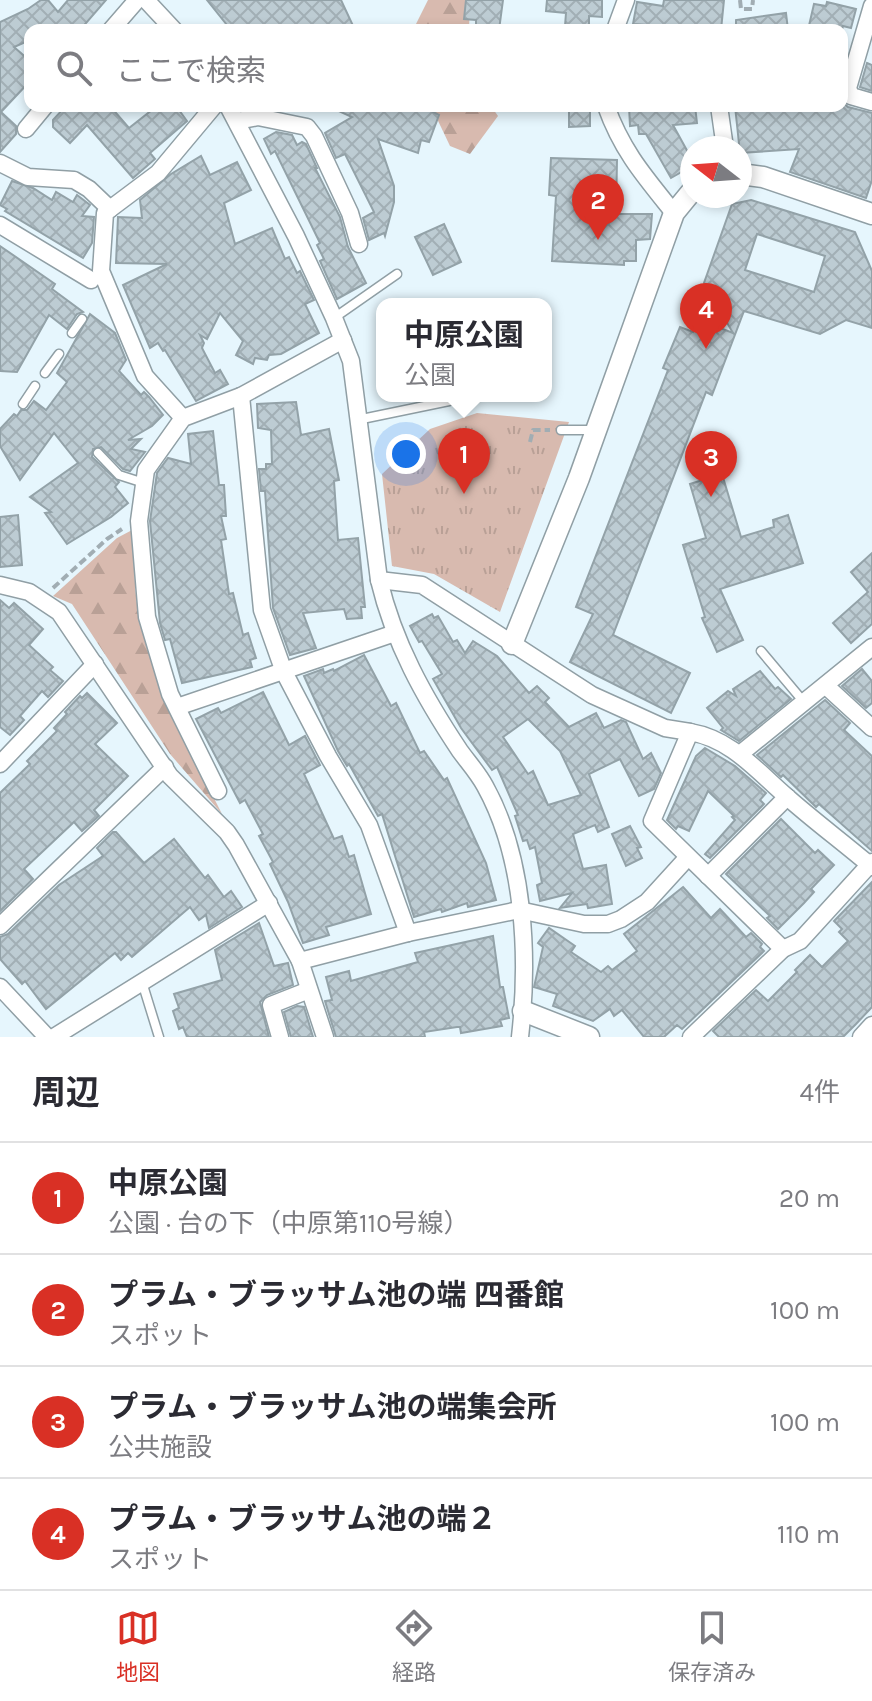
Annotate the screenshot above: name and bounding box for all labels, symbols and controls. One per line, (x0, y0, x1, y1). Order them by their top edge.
search box (24, 24, 848, 112)
icon: search (52, 46, 96, 90)
text: ここで検索 (116, 53, 266, 89)
north arrow (680, 136, 752, 208)
pin: 2 (572, 174, 624, 240)
pin: 4 (680, 283, 732, 349)
popup (376, 298, 552, 402)
text: 中原公園 (404, 317, 524, 353)
text: 公園 (404, 360, 456, 391)
pin: 1 (438, 428, 490, 494)
pin: 3 (685, 431, 737, 497)
your location (386, 434, 426, 474)
text: 周辺 (32, 1073, 100, 1113)
text: 4件 (799, 1077, 840, 1108)
text: 中原公園 (108, 1165, 228, 1201)
text: 1 (53, 1183, 63, 1214)
text: 20 m (779, 1183, 840, 1214)
text: 公園 · 台の下（中原第110号線） (108, 1208, 470, 1239)
text: プラム・ブラッサム池の端 四番館 (108, 1277, 564, 1313)
text: 2 (50, 1295, 66, 1326)
text: 100 m (770, 1295, 840, 1326)
text: スポット (108, 1320, 212, 1351)
text: プラム・ブラッサム池の端集会所 (108, 1389, 557, 1425)
text: 3 (50, 1407, 66, 1438)
text: 100 m (770, 1407, 840, 1438)
text: 公共施設 (108, 1432, 212, 1463)
text: プラム・ブラッサム池の端２ (108, 1501, 497, 1537)
text: 4 (50, 1519, 66, 1550)
text: 110 m (777, 1519, 840, 1550)
text: スポット (108, 1544, 212, 1575)
tab: 地図 (116, 1606, 160, 1686)
tab: 経路 (392, 1606, 436, 1686)
tab: 保存済み (668, 1606, 756, 1686)

